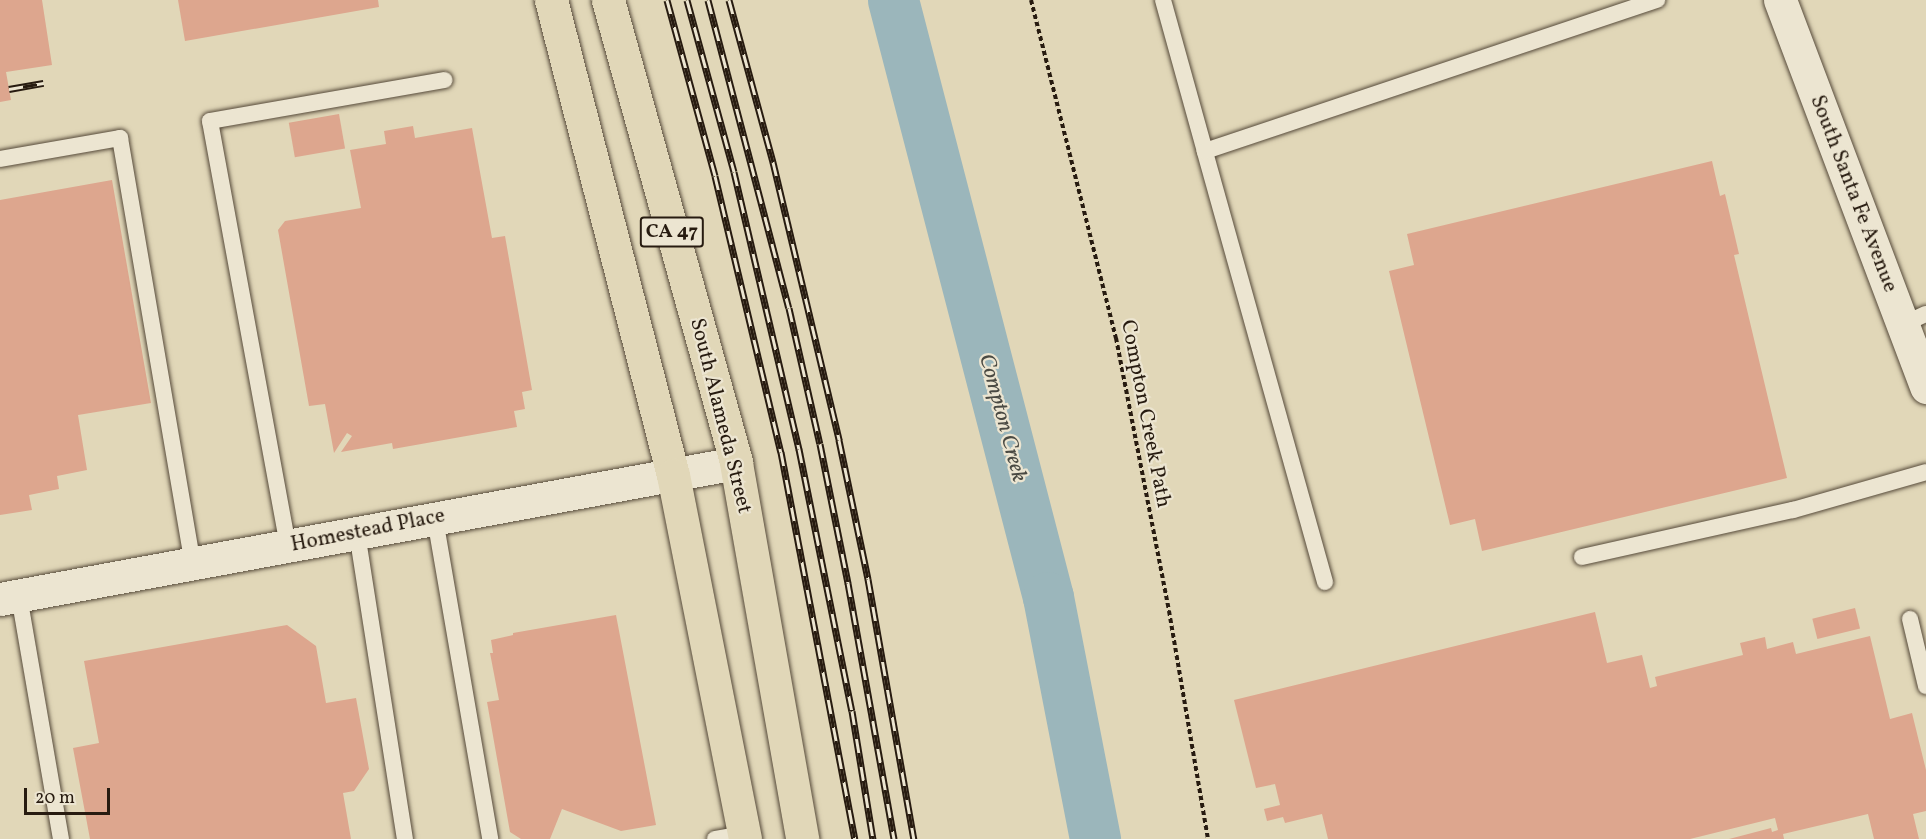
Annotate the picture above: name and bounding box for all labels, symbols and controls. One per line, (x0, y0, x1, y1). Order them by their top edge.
street label: South Santa Fe Avenue (1804, 92, 1902, 296)
road number: CA 47 (639, 215, 705, 249)
street label: South Alameda Street (684, 316, 756, 516)
street label: Compton Creek Path (1114, 318, 1176, 510)
water label: Compton Creek (972, 351, 1032, 485)
street label: Homestead Place (289, 504, 447, 558)
scale bar (27, 776, 112, 814)
text: 20 m (35, 786, 75, 811)

